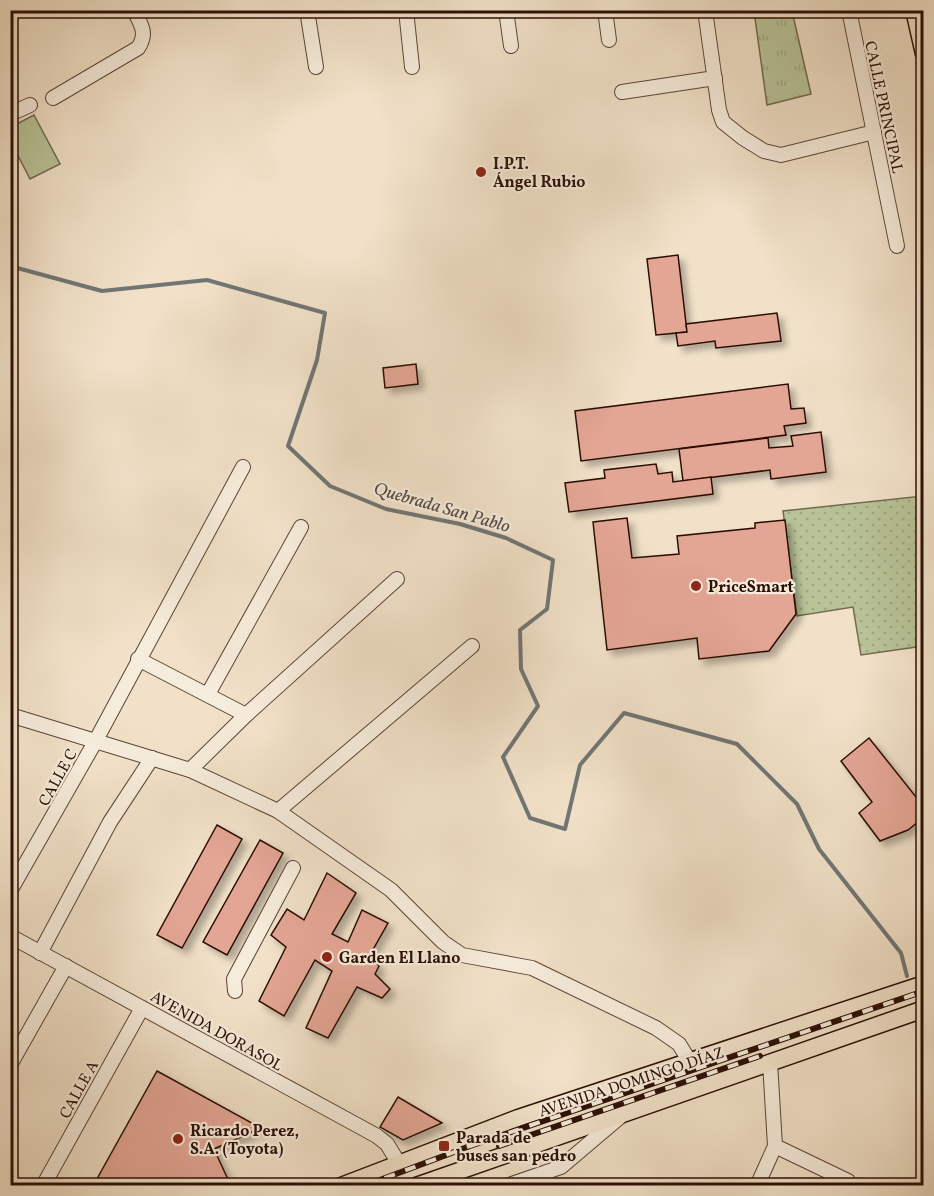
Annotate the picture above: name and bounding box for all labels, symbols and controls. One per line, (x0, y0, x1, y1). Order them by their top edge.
street label: CALLE PRINCIPAL (858, 39, 908, 176)
place label: I.P.T. Ángel Rubio (493, 154, 586, 194)
marker: I.P.T. Ángel Rubio (474, 165, 488, 179)
water label: Quebrada San Pablo (370, 477, 513, 540)
place label: PriceSmart (708, 577, 794, 599)
marker: PriceSmart (689, 579, 703, 593)
street label: CALLE C (34, 745, 84, 811)
place label: Garden El Llano (339, 948, 460, 970)
marker: Garden El Llano (320, 950, 334, 964)
street label: AVENIDA DORASOL (146, 986, 286, 1077)
street label: AVENIDA DOMINGO DÍAZ (536, 1042, 727, 1123)
street label: CALLE A (55, 1057, 105, 1123)
place label: Ricardo Perez, S.A. (Toyota) (190, 1121, 299, 1161)
place label: Parada de buses san pedro (456, 1128, 576, 1168)
marker: Ricardo Perez, S.A. (Toyota) (171, 1132, 185, 1146)
marker: Parada de buses san pedro (437, 1139, 451, 1153)

